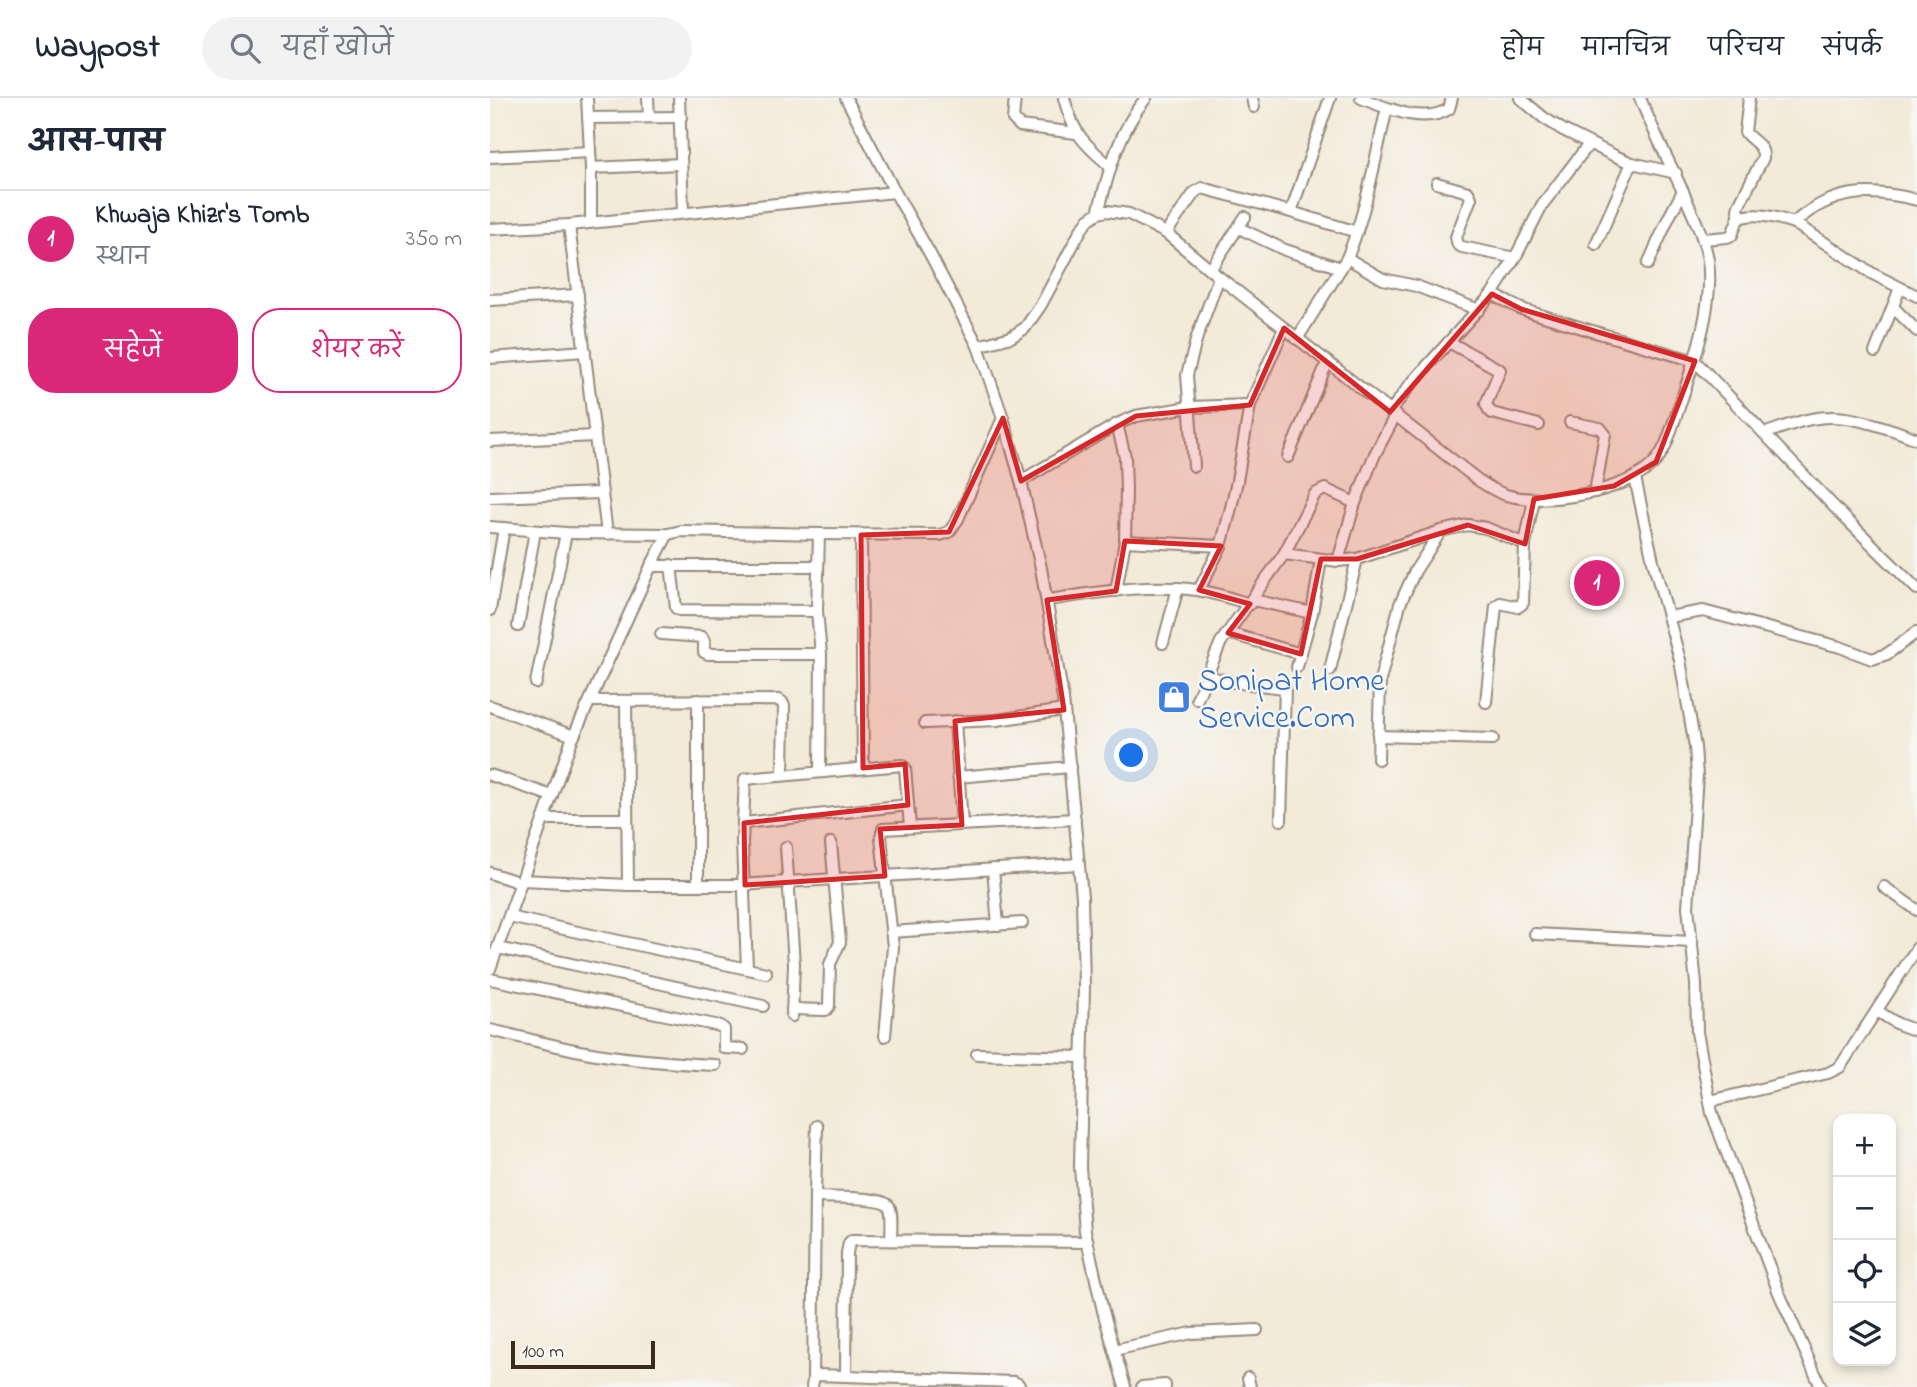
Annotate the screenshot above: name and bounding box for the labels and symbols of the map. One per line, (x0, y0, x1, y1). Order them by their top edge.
pin: 1 (1574, 557, 1620, 609)
place label: Sonipat Home Service.Com (1198, 659, 1385, 743)
shop icon: Sonipat Home Service.Com (1155, 678, 1193, 716)
your location (1114, 738, 1148, 772)
scale bar (511, 1338, 654, 1370)

